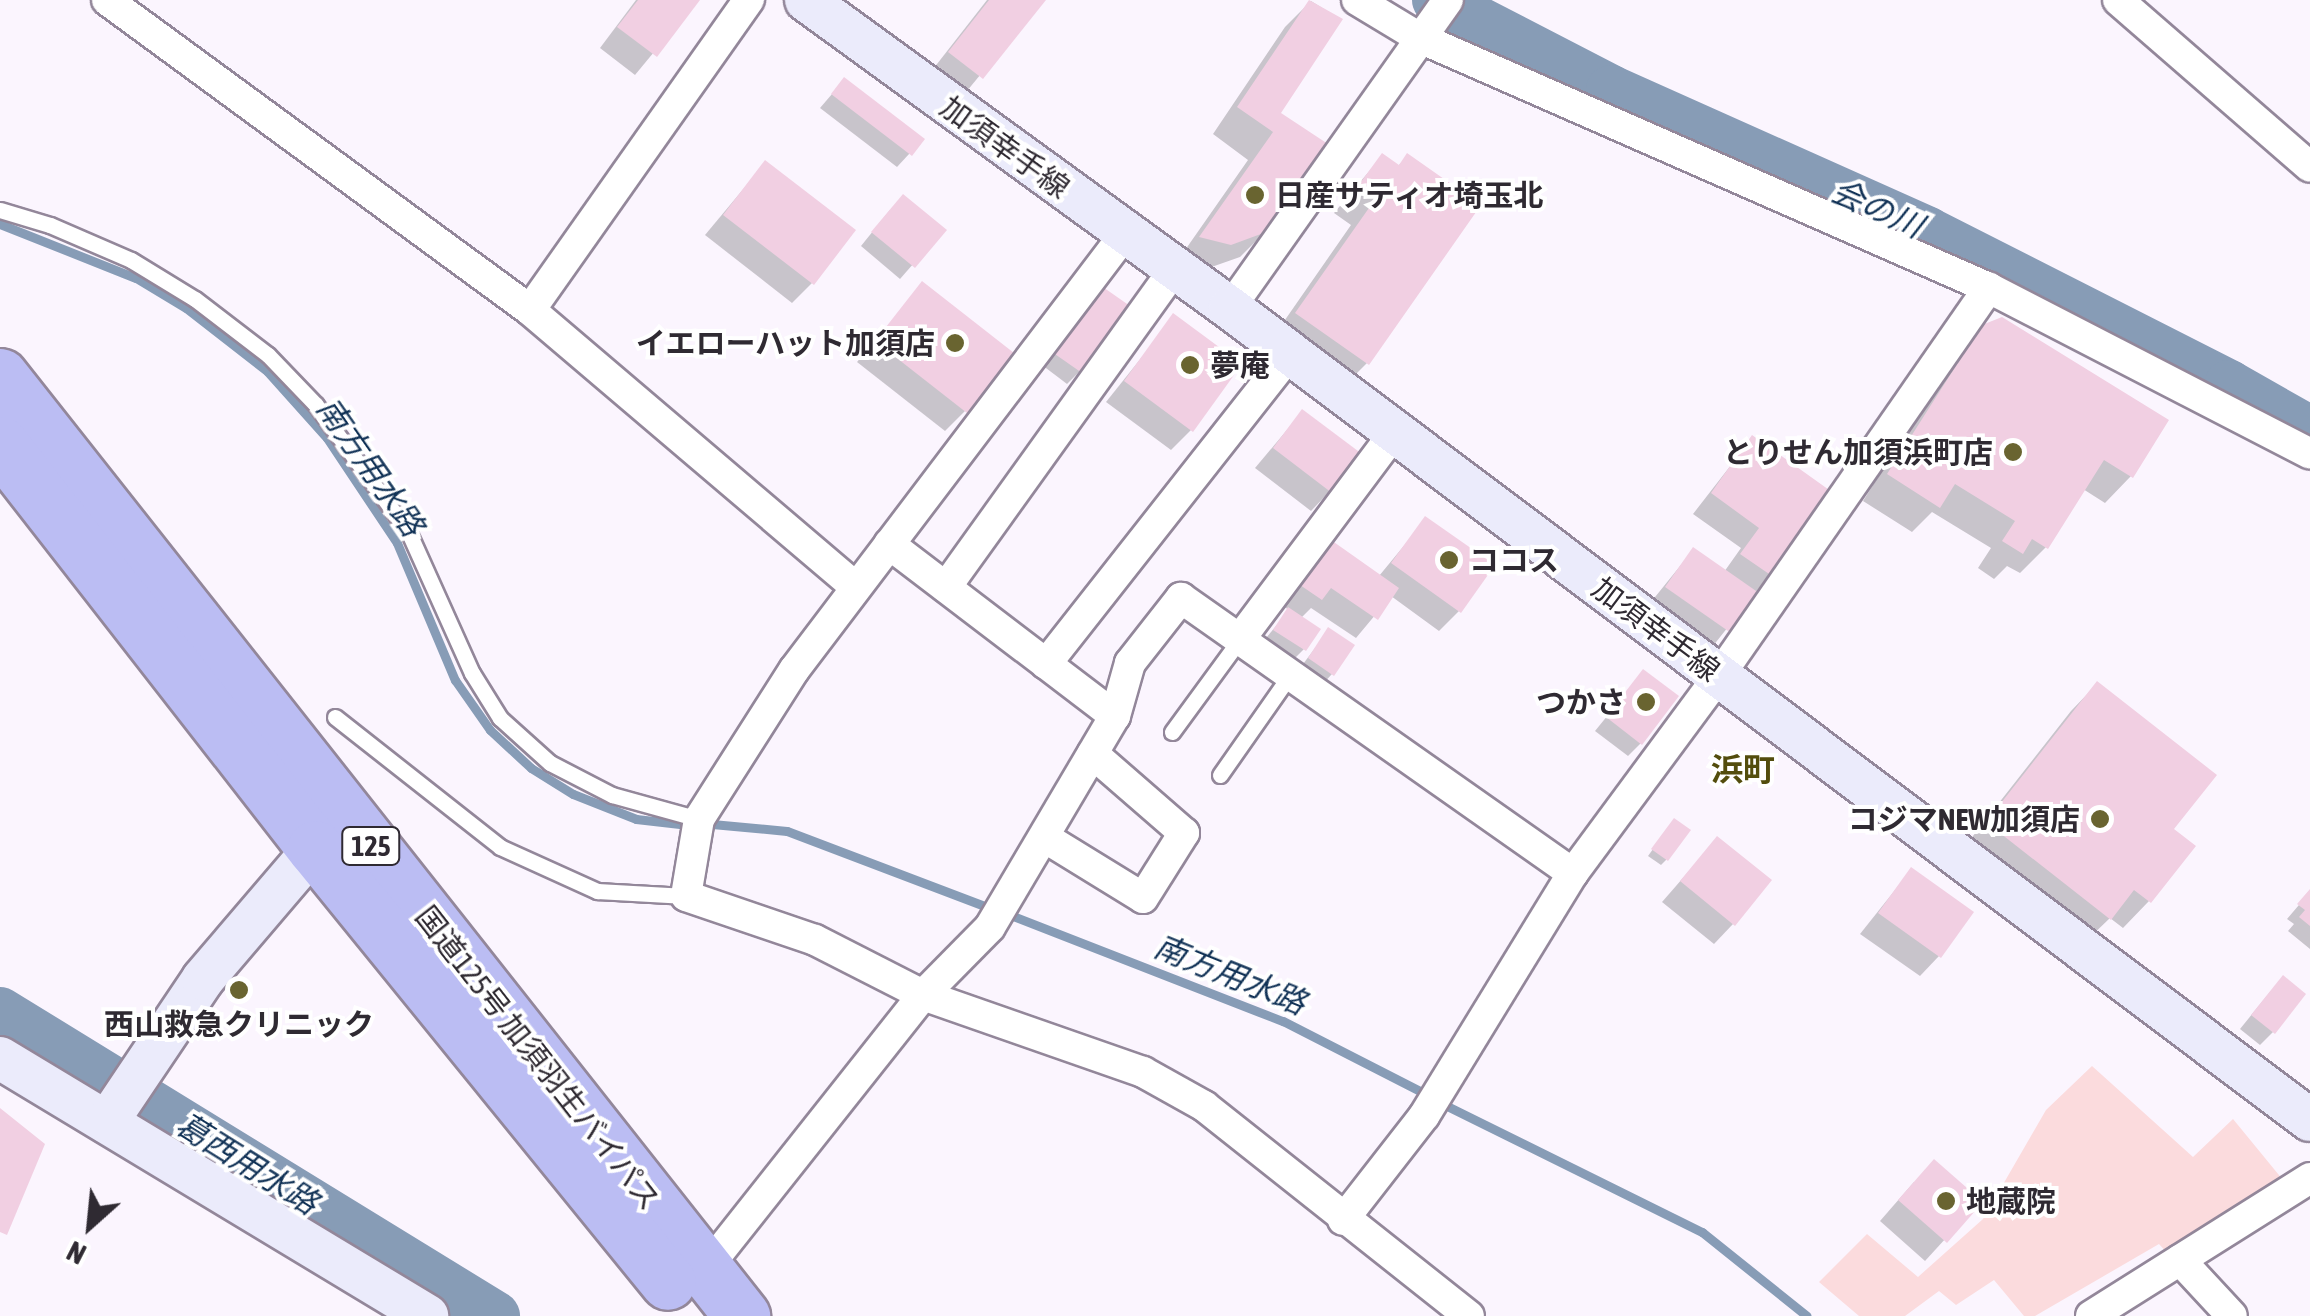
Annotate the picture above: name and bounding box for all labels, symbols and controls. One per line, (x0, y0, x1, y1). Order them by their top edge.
street label: 加須幸手線 (934, 88, 1076, 206)
water label: 会の川 (1825, 172, 1929, 246)
place label: 日産サティオ埼玉北 (1275, 177, 1545, 213)
marker: 日産サティオ埼玉北 (1244, 184, 1266, 206)
place label: イエローハット加須店 (635, 325, 935, 361)
marker: イエローハット加須店 (944, 332, 966, 354)
place label: 夢庵 (1210, 347, 1270, 383)
marker: 夢庵 (1179, 354, 1201, 376)
water label: 南方用水路 (308, 390, 432, 544)
place label: とりせん加須浜町店 (1723, 434, 1993, 470)
marker: とりせん加須浜町店 (2002, 441, 2024, 463)
place label: ココス (1469, 542, 1559, 578)
marker: ココス (1438, 549, 1460, 571)
street label: 加須幸手線 (1585, 569, 1727, 689)
place label: つかさ (1536, 684, 1626, 720)
marker: つかさ (1635, 691, 1657, 713)
district label: 浜町 (1711, 751, 1775, 789)
place label: コジマNEW加須店 (1848, 801, 2080, 837)
marker: コジマNEW加須店 (2089, 808, 2111, 830)
road number: 125 (341, 823, 401, 869)
street label: 国道125号 加須羽生バイパス (408, 899, 668, 1217)
water label: 南方用水路 (1149, 927, 1311, 1023)
marker: 西山救急クリニック (228, 979, 250, 1001)
place label: 西山救急クリニック (104, 1006, 374, 1042)
water label: 葛西用水路 (169, 1105, 325, 1223)
north arrow (40, 1176, 140, 1276)
place label: 地蔵院 (1966, 1183, 2056, 1219)
marker: 地蔵院 (1935, 1190, 1957, 1212)
text: N (62, 1235, 91, 1271)

